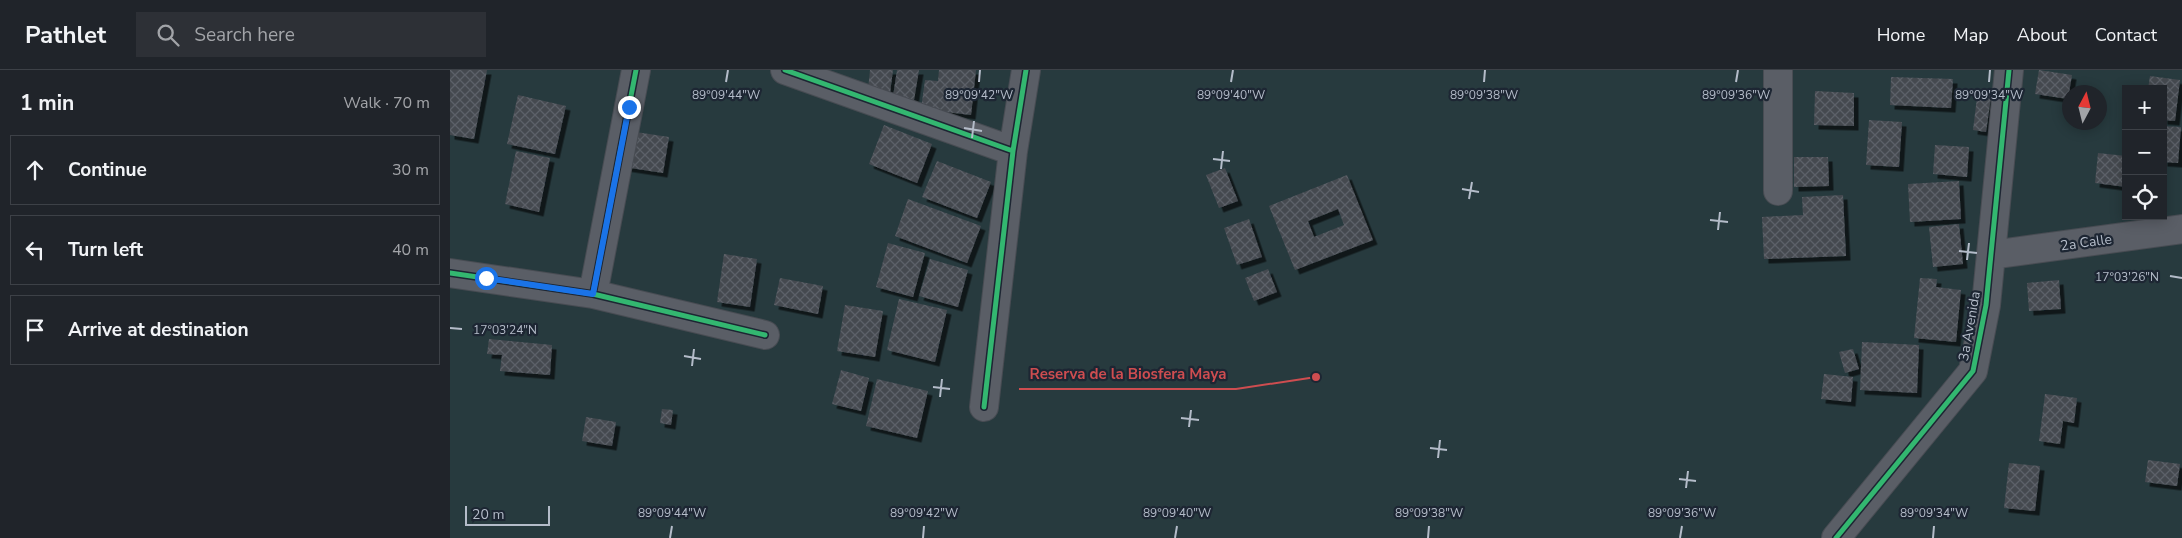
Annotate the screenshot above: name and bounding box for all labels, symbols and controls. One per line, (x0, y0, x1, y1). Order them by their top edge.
search box (136, 12, 486, 57)
text: Pathlet (25, 19, 106, 51)
icon: search (154, 21, 182, 49)
text: Search here (194, 22, 295, 48)
text: Home (1877, 23, 1925, 47)
text: Map (1953, 23, 1989, 47)
text: About (2017, 23, 2067, 47)
text: Contact (2095, 23, 2157, 47)
north arrow (2062, 85, 2107, 130)
map controls (2122, 85, 2167, 220)
button: + (2122, 85, 2167, 130)
text: 89°09'44"W (692, 87, 760, 103)
text: 89°09'42"W (945, 87, 1013, 103)
text: 89°09'40"W (1197, 87, 1265, 103)
text: 89°09'38"W (1450, 87, 1518, 103)
text: 89°09'36"W (1702, 87, 1770, 103)
text: 89°09'34"W (1955, 87, 2023, 103)
text: 1 min (20, 89, 74, 117)
text: Walk · 70 m (343, 92, 430, 114)
route end (618, 96, 641, 119)
button: − (2122, 130, 2167, 175)
icon: ahead (21, 156, 49, 184)
text: Continue (68, 157, 147, 183)
text: 30 m (392, 159, 429, 181)
button: locate (2122, 175, 2167, 220)
street label: 2a Calle (2059, 229, 2113, 256)
icon: left (21, 236, 49, 264)
text: Turn left (68, 237, 143, 263)
text: 40 m (392, 239, 429, 261)
route start (475, 267, 498, 290)
text: 17°03'26"N (2095, 269, 2159, 285)
street label: 3a Avenida (1954, 290, 1985, 362)
icon: arrive (21, 316, 49, 344)
text: Arrive at destination (68, 317, 249, 343)
text: 17°03'24"N (473, 322, 537, 338)
callout: Reserva de la Biosfera Maya (1019, 359, 1236, 389)
text: Reserva de la Biosfera Maya (1030, 364, 1226, 384)
scale bar (465, 503, 550, 526)
text: 20 m (472, 505, 504, 524)
text: 89°09'44"W (638, 505, 706, 521)
text: 89°09'42"W (890, 505, 958, 521)
text: 89°09'40"W (1143, 505, 1211, 521)
text: 89°09'38"W (1395, 505, 1463, 521)
text: 89°09'36"W (1648, 505, 1716, 521)
text: 89°09'34"W (1900, 505, 1968, 521)

